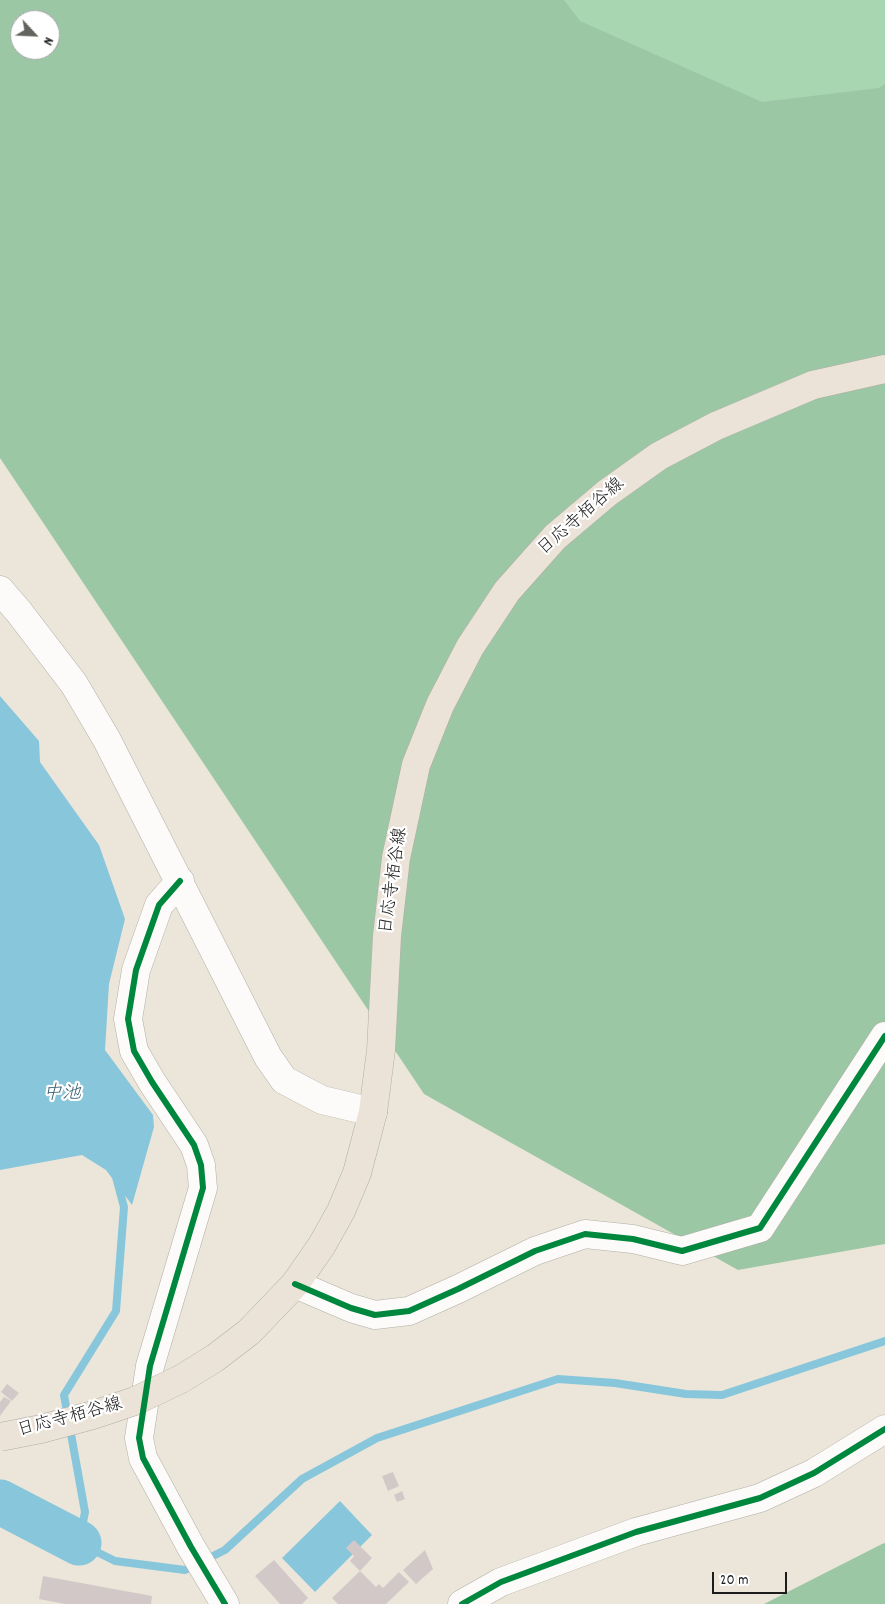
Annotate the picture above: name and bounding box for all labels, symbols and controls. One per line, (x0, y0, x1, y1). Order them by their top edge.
north arrow (10, 10, 60, 60)
text: N (37, 34, 58, 48)
street label: 日応寺栢谷線 (534, 474, 630, 562)
street label: 日応寺栢谷線 (377, 826, 413, 936)
water label: 中池 (43, 1084, 81, 1106)
street label: 日応寺栢谷線 (15, 1395, 125, 1443)
scale bar (715, 1562, 790, 1594)
text: 20 m (720, 1570, 748, 1592)

